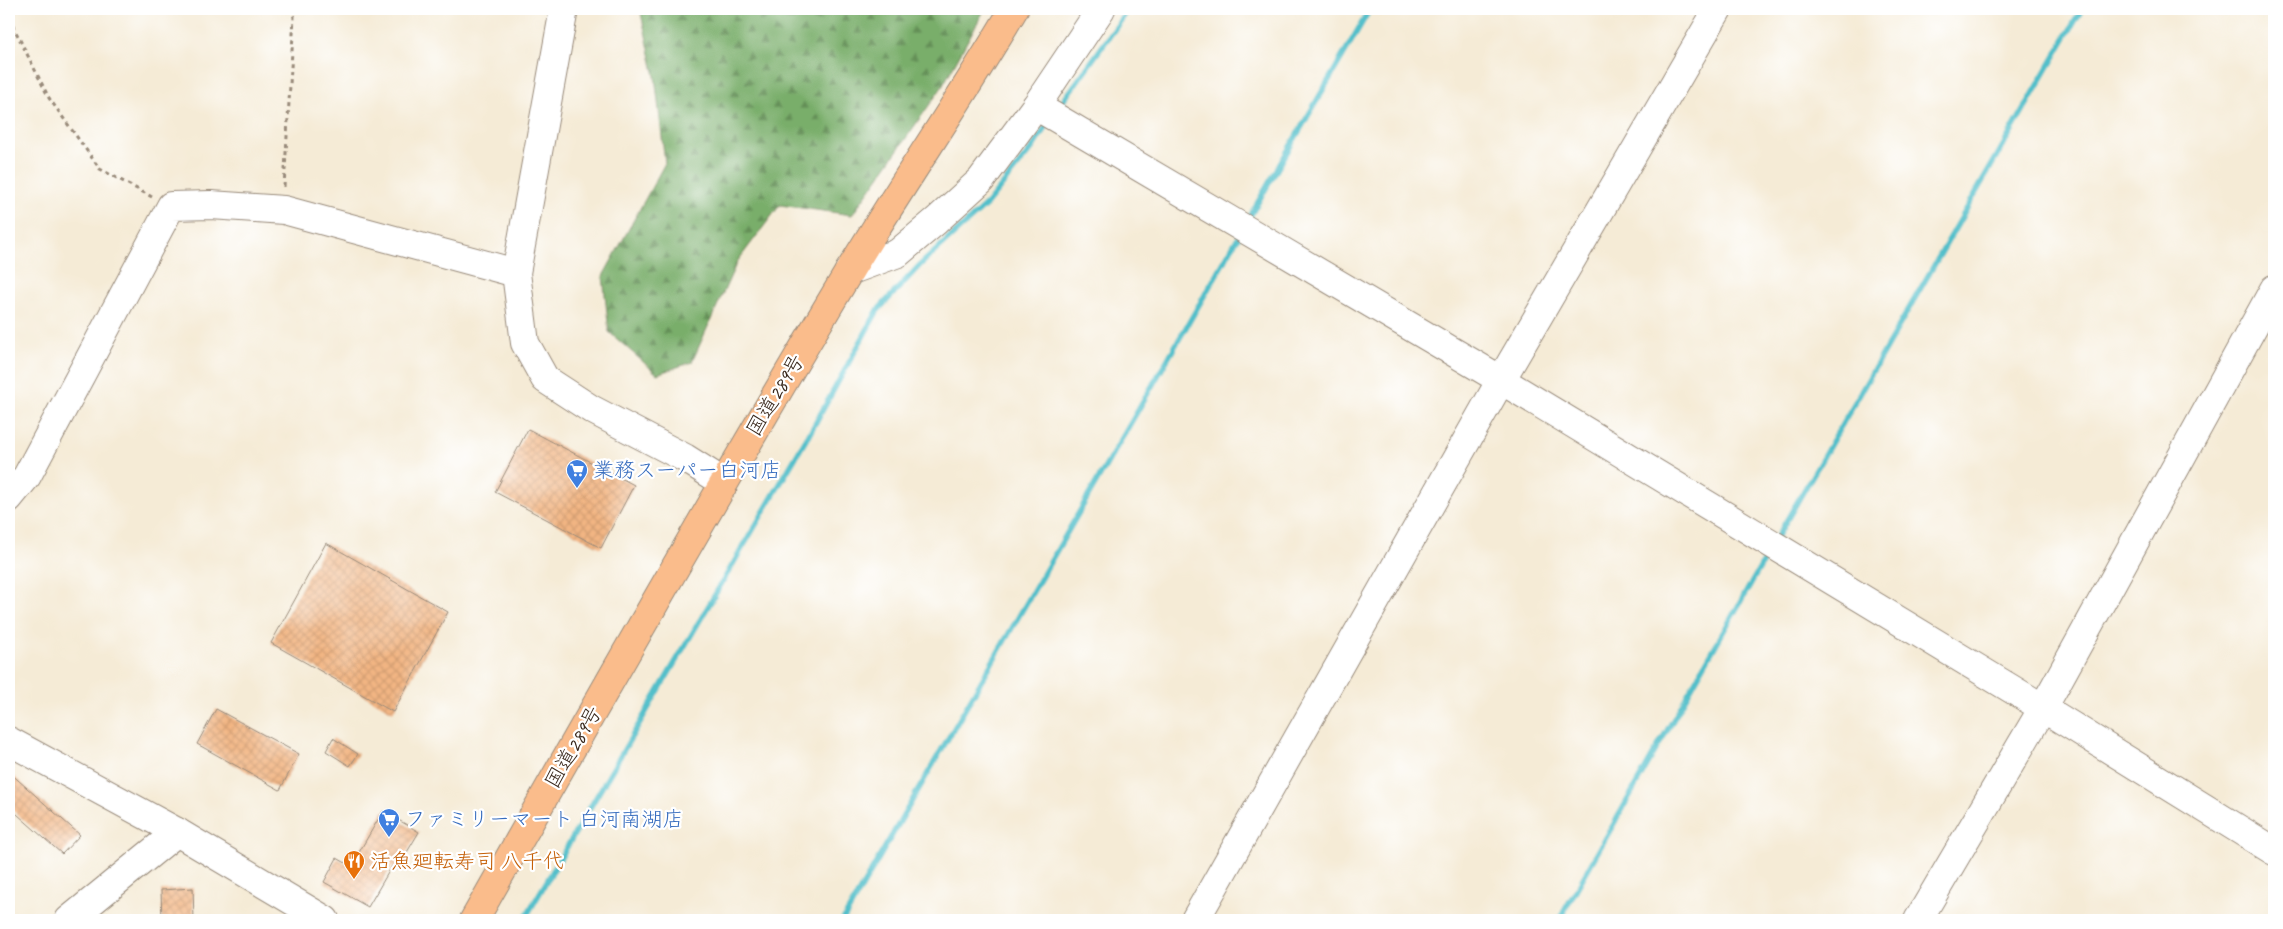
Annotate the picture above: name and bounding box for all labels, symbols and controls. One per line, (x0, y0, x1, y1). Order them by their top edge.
street label: 国道289号 (740, 349, 810, 441)
place label: 業務スーパー白河店 (593, 457, 781, 483)
supermarket icon: 業務スーパー白河店 (565, 458, 589, 489)
street label: 国道289号 (539, 701, 607, 793)
place label: ファミリーマート 白河南湖店 (405, 806, 684, 832)
supermarket icon: ファミリーマート 白河南湖店 (377, 807, 401, 838)
place label: 活魚廻転寿司 八千代 (370, 848, 564, 874)
restaurant icon: 活魚廻転寿司 八千代 (342, 849, 366, 880)

